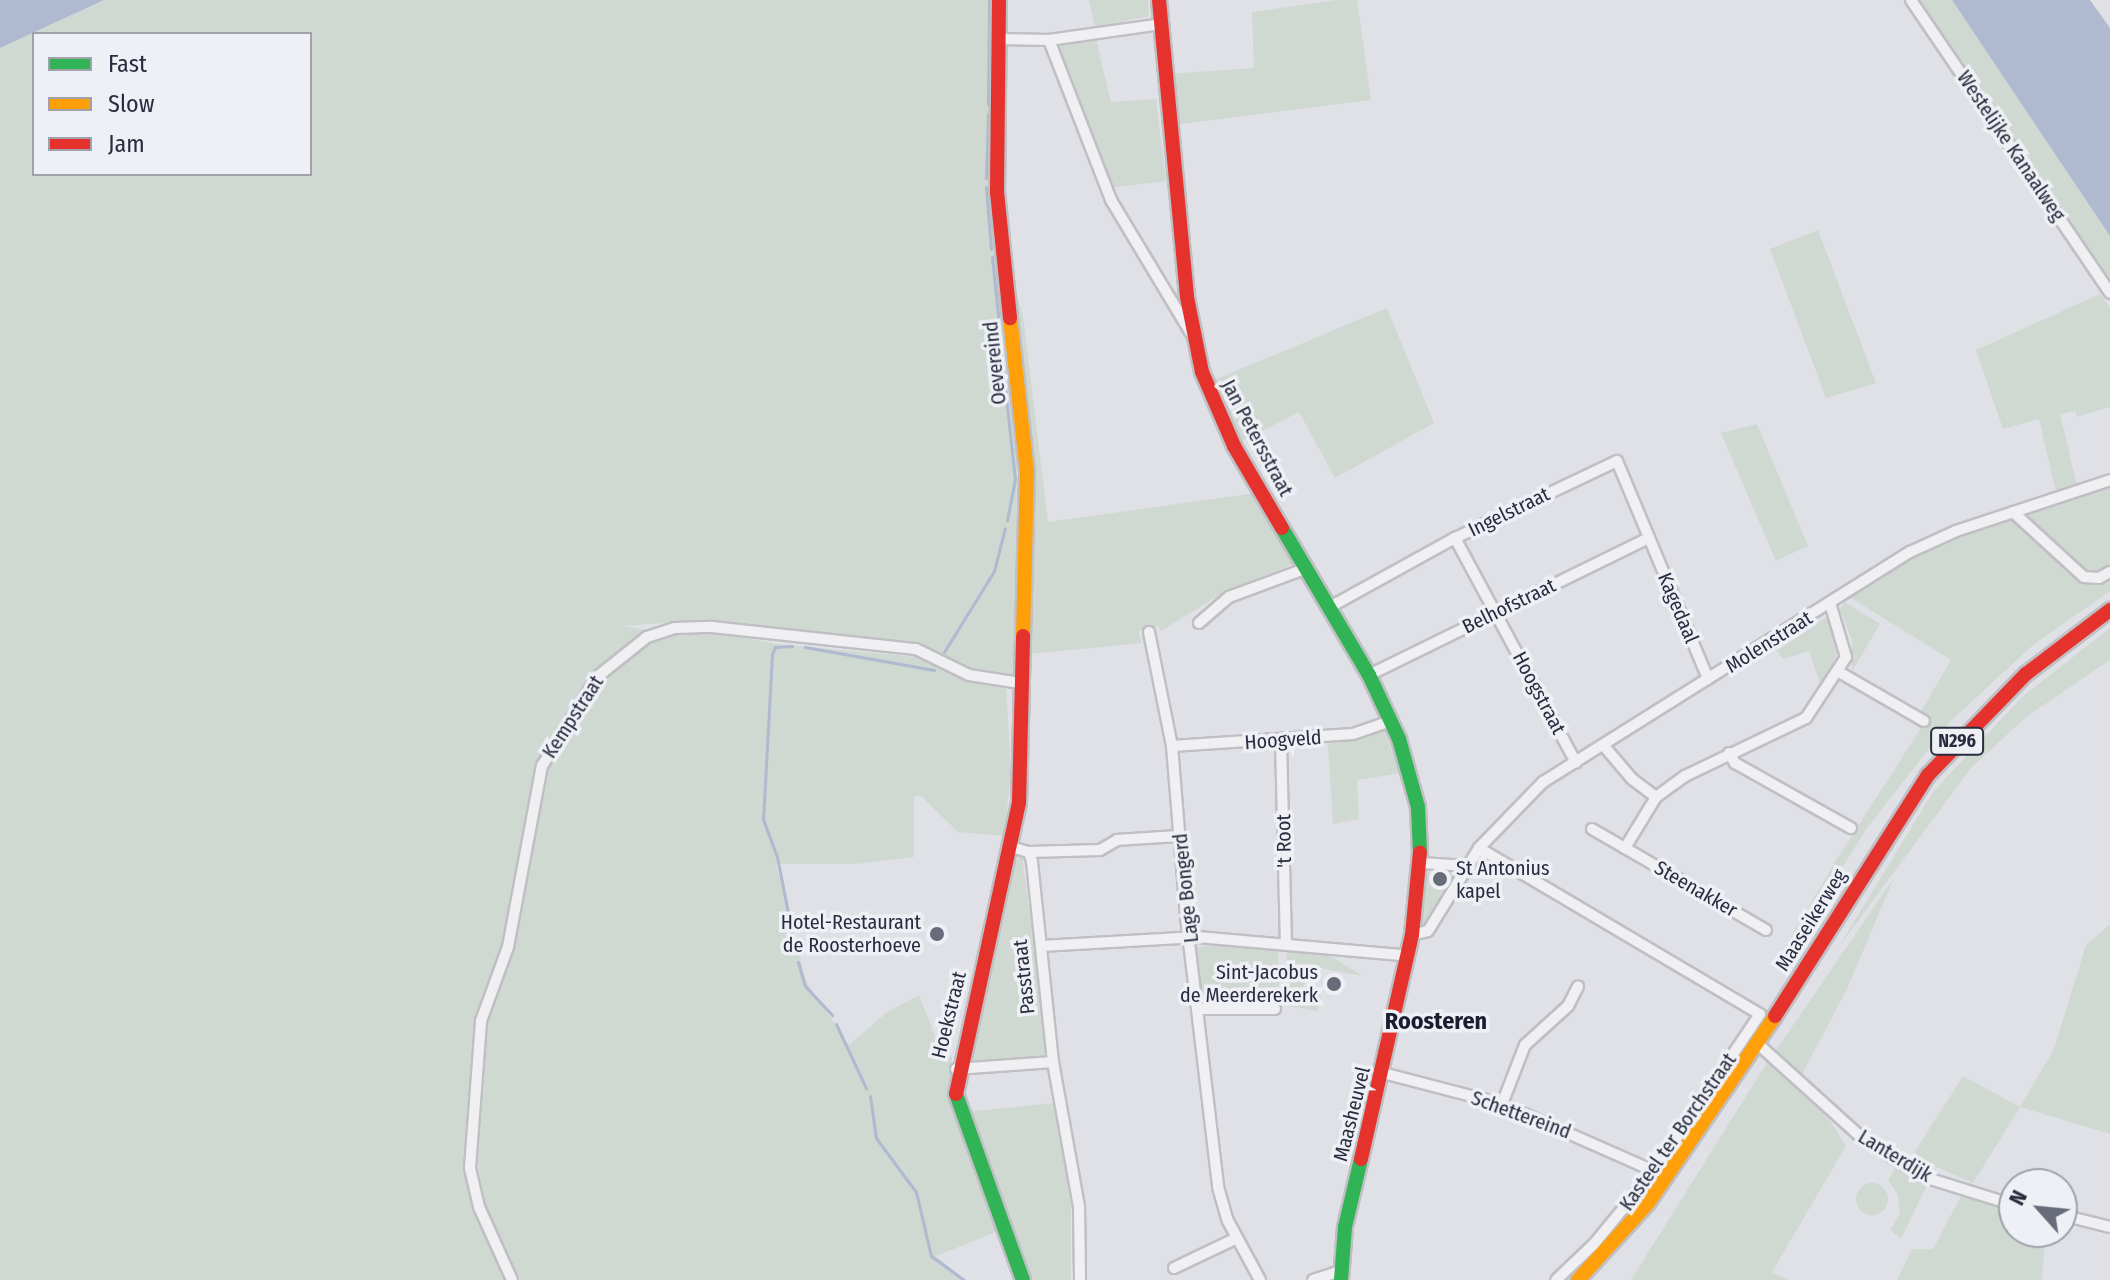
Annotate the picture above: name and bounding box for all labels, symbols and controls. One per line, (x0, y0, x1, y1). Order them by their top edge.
legend (32, 32, 312, 176)
text: Fast (108, 50, 147, 78)
street label: Westelijke Kanaalweg (1952, 66, 2070, 226)
text: Slow (108, 90, 154, 118)
text: Jam (108, 130, 145, 158)
street label: Oevereind (979, 320, 1011, 406)
street label: Jan Petersstraat (1216, 375, 1298, 501)
street label: Ingelstraat (1464, 482, 1554, 542)
street label: Kagedaal (1652, 569, 1704, 647)
street label: Belhofstraat (1458, 573, 1560, 639)
street label: Molenstraat (1721, 606, 1817, 678)
street label: Hoogstraat (1507, 648, 1571, 738)
street label: Kempstraat (537, 671, 609, 763)
street label: Hoogveld (1244, 725, 1322, 755)
road number: N296 (1929, 727, 1985, 755)
street label: 't Root (1272, 814, 1296, 868)
street label: Lage Bongerd (1168, 832, 1204, 944)
place label: St Antonius kapel (1456, 856, 1550, 903)
street label: Steenakker (1650, 856, 1742, 922)
street label: Maaseikerweg (1770, 865, 1852, 975)
marker: St Antonius kapel (1431, 870, 1449, 888)
place label: Hotel-Restaurant de Roosterhoeve (781, 910, 921, 957)
marker: Hotel-Restaurant de Roosterhoeve (928, 925, 946, 943)
street label: Passtraat (1008, 939, 1040, 1015)
place label: Sint-Jacobus de Meerderekerk (1180, 960, 1318, 1007)
street label: Hoekstraat (927, 969, 971, 1061)
marker: Sint-Jacobus de Meerderekerk (1325, 975, 1343, 993)
district label: Roosteren (1385, 1008, 1487, 1036)
street label: Kasteel ter Borchstraat (1615, 1049, 1741, 1215)
street label: Maasheuvel (1329, 1064, 1375, 1164)
street label: Schettereind (1468, 1086, 1574, 1144)
street label: Lanterdijk (1854, 1125, 1936, 1187)
north arrow (1998, 1168, 2078, 1248)
text: N (2003, 1186, 2033, 1210)

